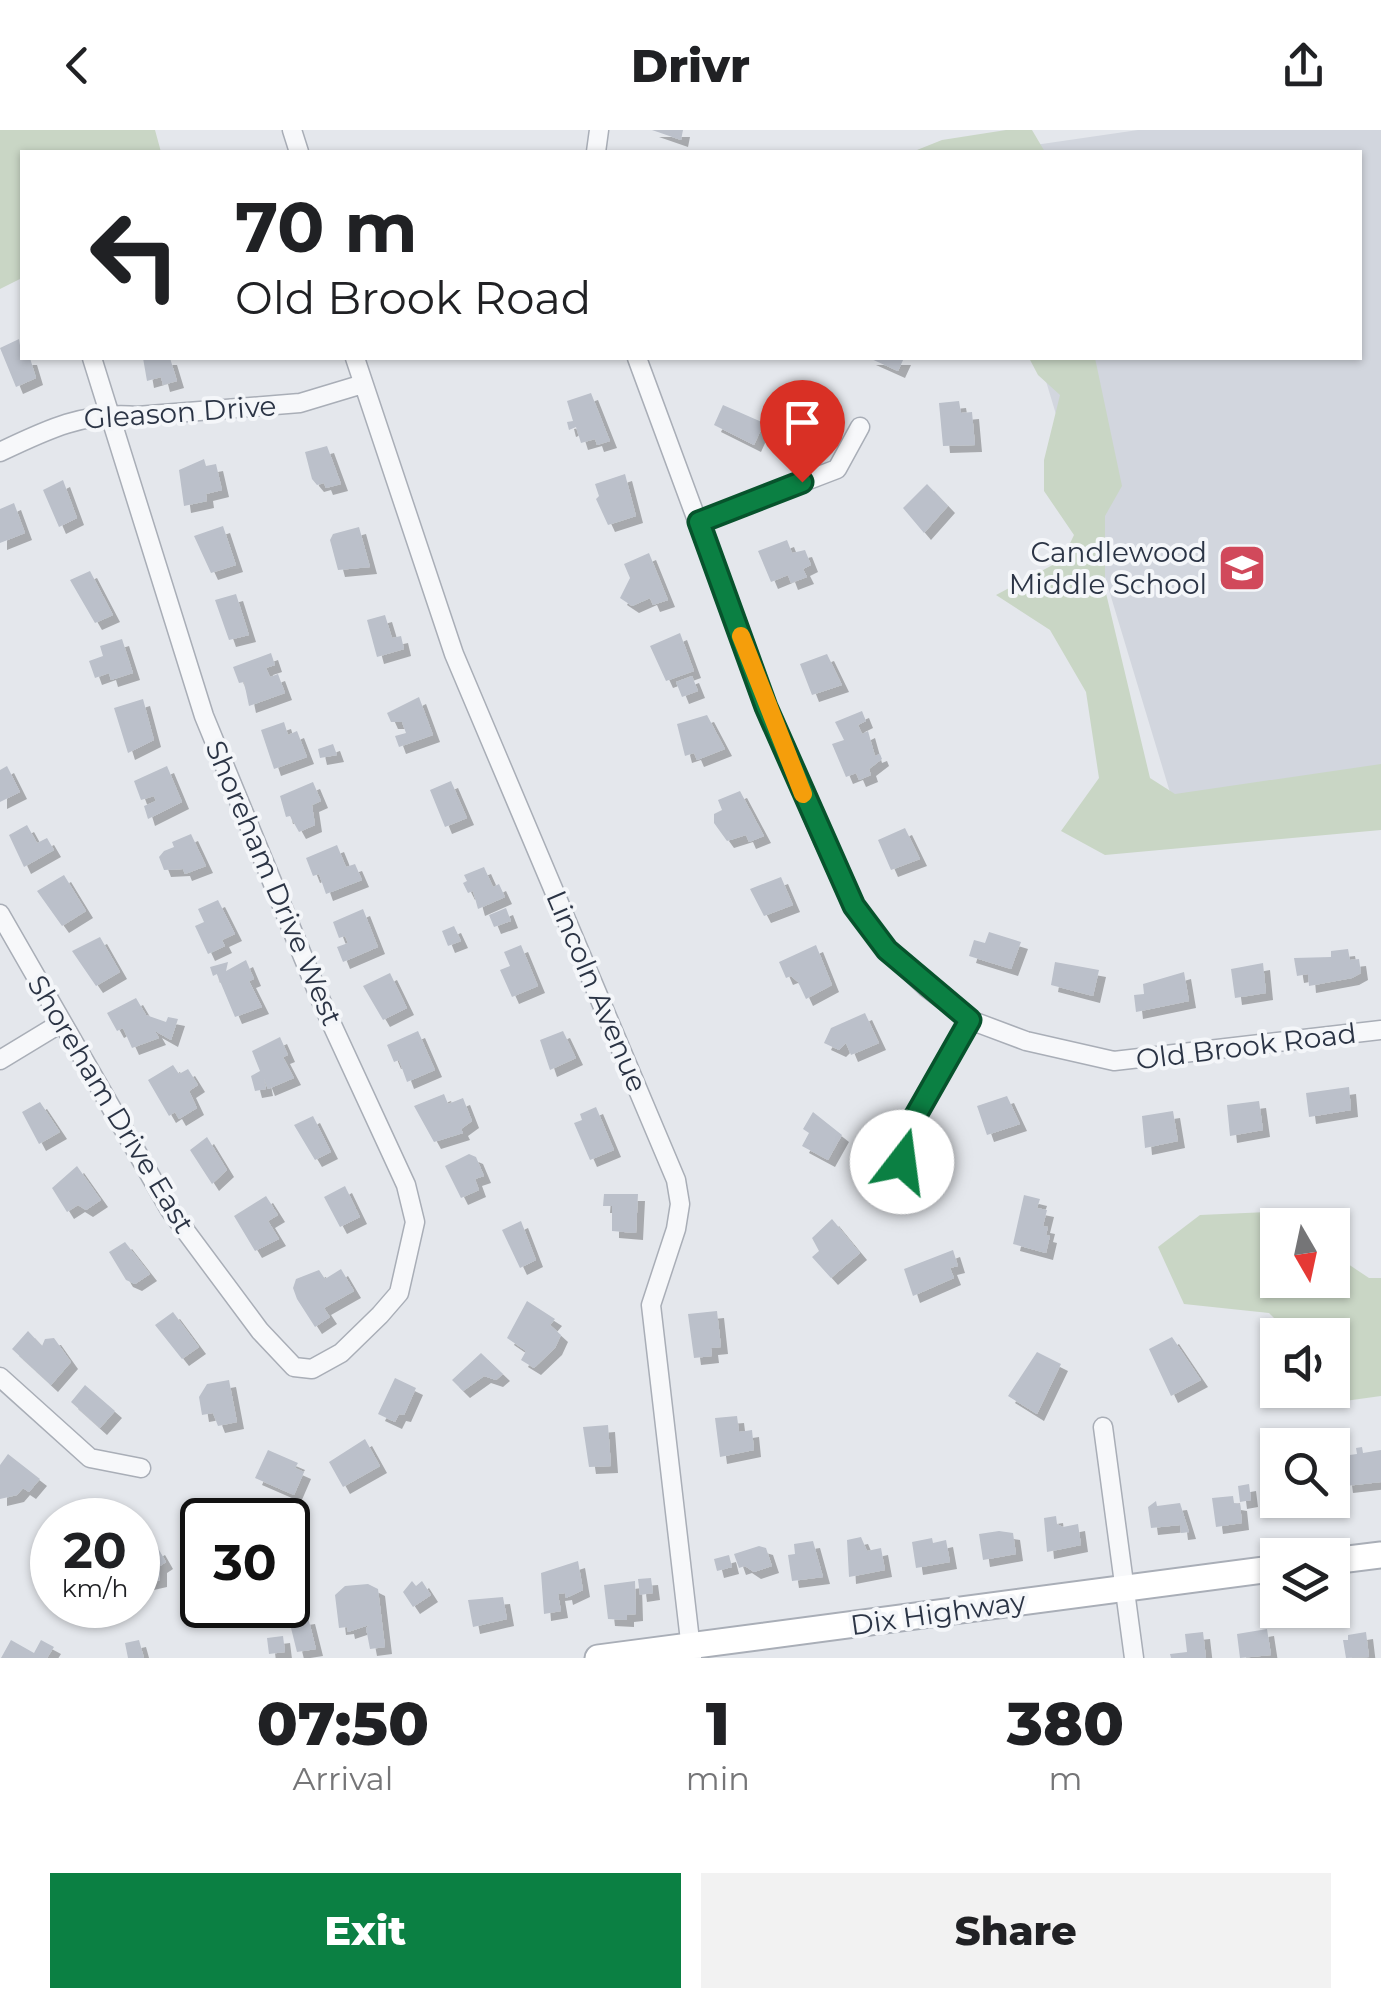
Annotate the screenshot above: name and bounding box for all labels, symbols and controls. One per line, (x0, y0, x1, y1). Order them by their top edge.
icon: back (50, 38, 105, 93)
text: Drivr (631, 38, 750, 93)
icon: share (1276, 38, 1331, 93)
text: 70 m (235, 184, 418, 270)
icon: left (70, 190, 200, 320)
text: Old Brook Road (235, 270, 591, 325)
pin (760, 380, 845, 483)
street label: Gleason Drive (83, 388, 277, 436)
icon: arrive (775, 395, 830, 450)
place label: Candlewood Middle School (1009, 535, 1207, 601)
school or university icon: Candlewood Middle School (1216, 542, 1268, 594)
street label: Shoreham Drive West (199, 735, 349, 1031)
street label: Lincoln Avenue (539, 885, 655, 1097)
street label: Shoreham Drive East (21, 969, 201, 1239)
street label: Old Brook Road (1134, 1016, 1358, 1076)
position arrow (850, 1110, 954, 1214)
north arrow (1260, 1208, 1350, 1298)
map controls (1260, 1208, 1350, 1628)
button: sound (1260, 1318, 1350, 1408)
button: search (1260, 1428, 1350, 1518)
speed limit sign: 30 (180, 1498, 310, 1628)
text: 20 (63, 1520, 127, 1581)
button: layers (1260, 1538, 1350, 1628)
text: km/h (62, 1573, 128, 1603)
street label: Dix Highway (848, 1584, 1028, 1642)
text: 07:50 (257, 1687, 429, 1760)
text: 1 (706, 1687, 730, 1760)
text: 380 (1007, 1687, 1124, 1760)
text: Arrival (292, 1759, 393, 1798)
text: min (686, 1759, 750, 1798)
text: m (1049, 1759, 1082, 1798)
button: Exit (50, 1873, 681, 1988)
button: Share (701, 1873, 1331, 1988)

